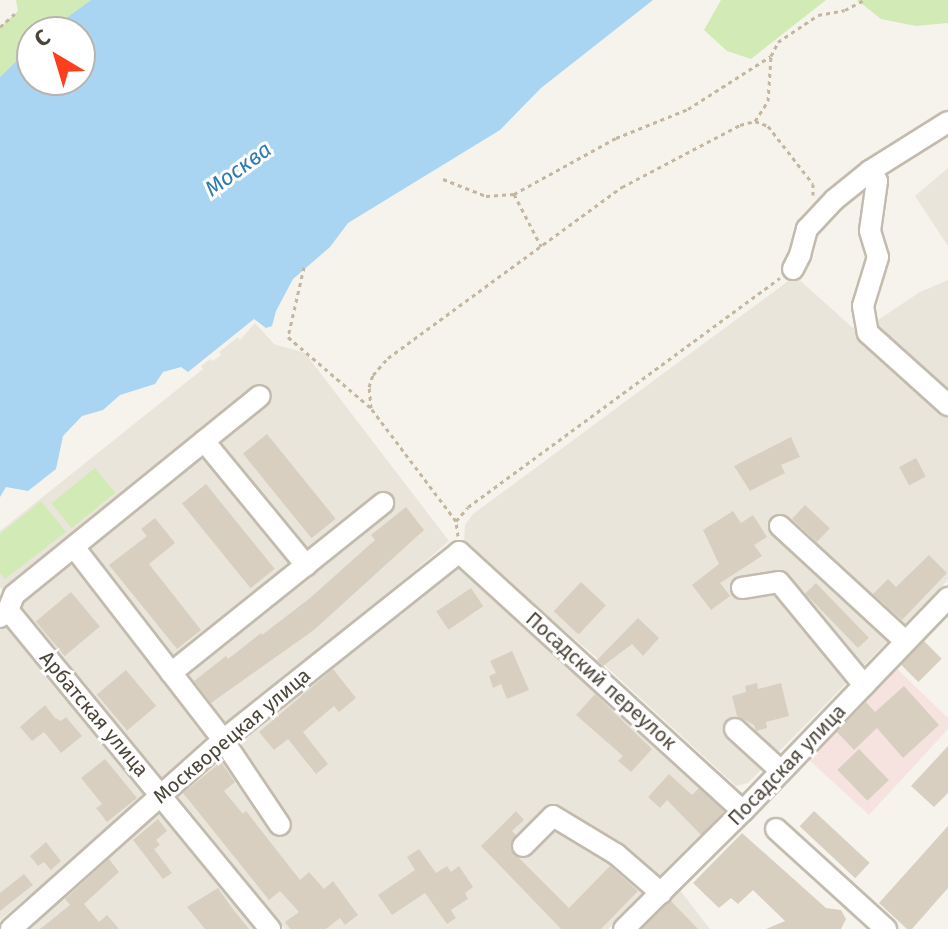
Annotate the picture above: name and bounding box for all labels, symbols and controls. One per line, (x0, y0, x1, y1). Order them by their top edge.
north arrow (16, 16, 96, 96)
text: С (29, 24, 55, 53)
water label: Москва (200, 136, 276, 202)
street label: Посадский переулок (521, 607, 681, 755)
street label: Арбатская улица (35, 646, 153, 782)
street label: Москворецкая улица (149, 663, 315, 809)
street label: Посадская улица (723, 699, 851, 831)

